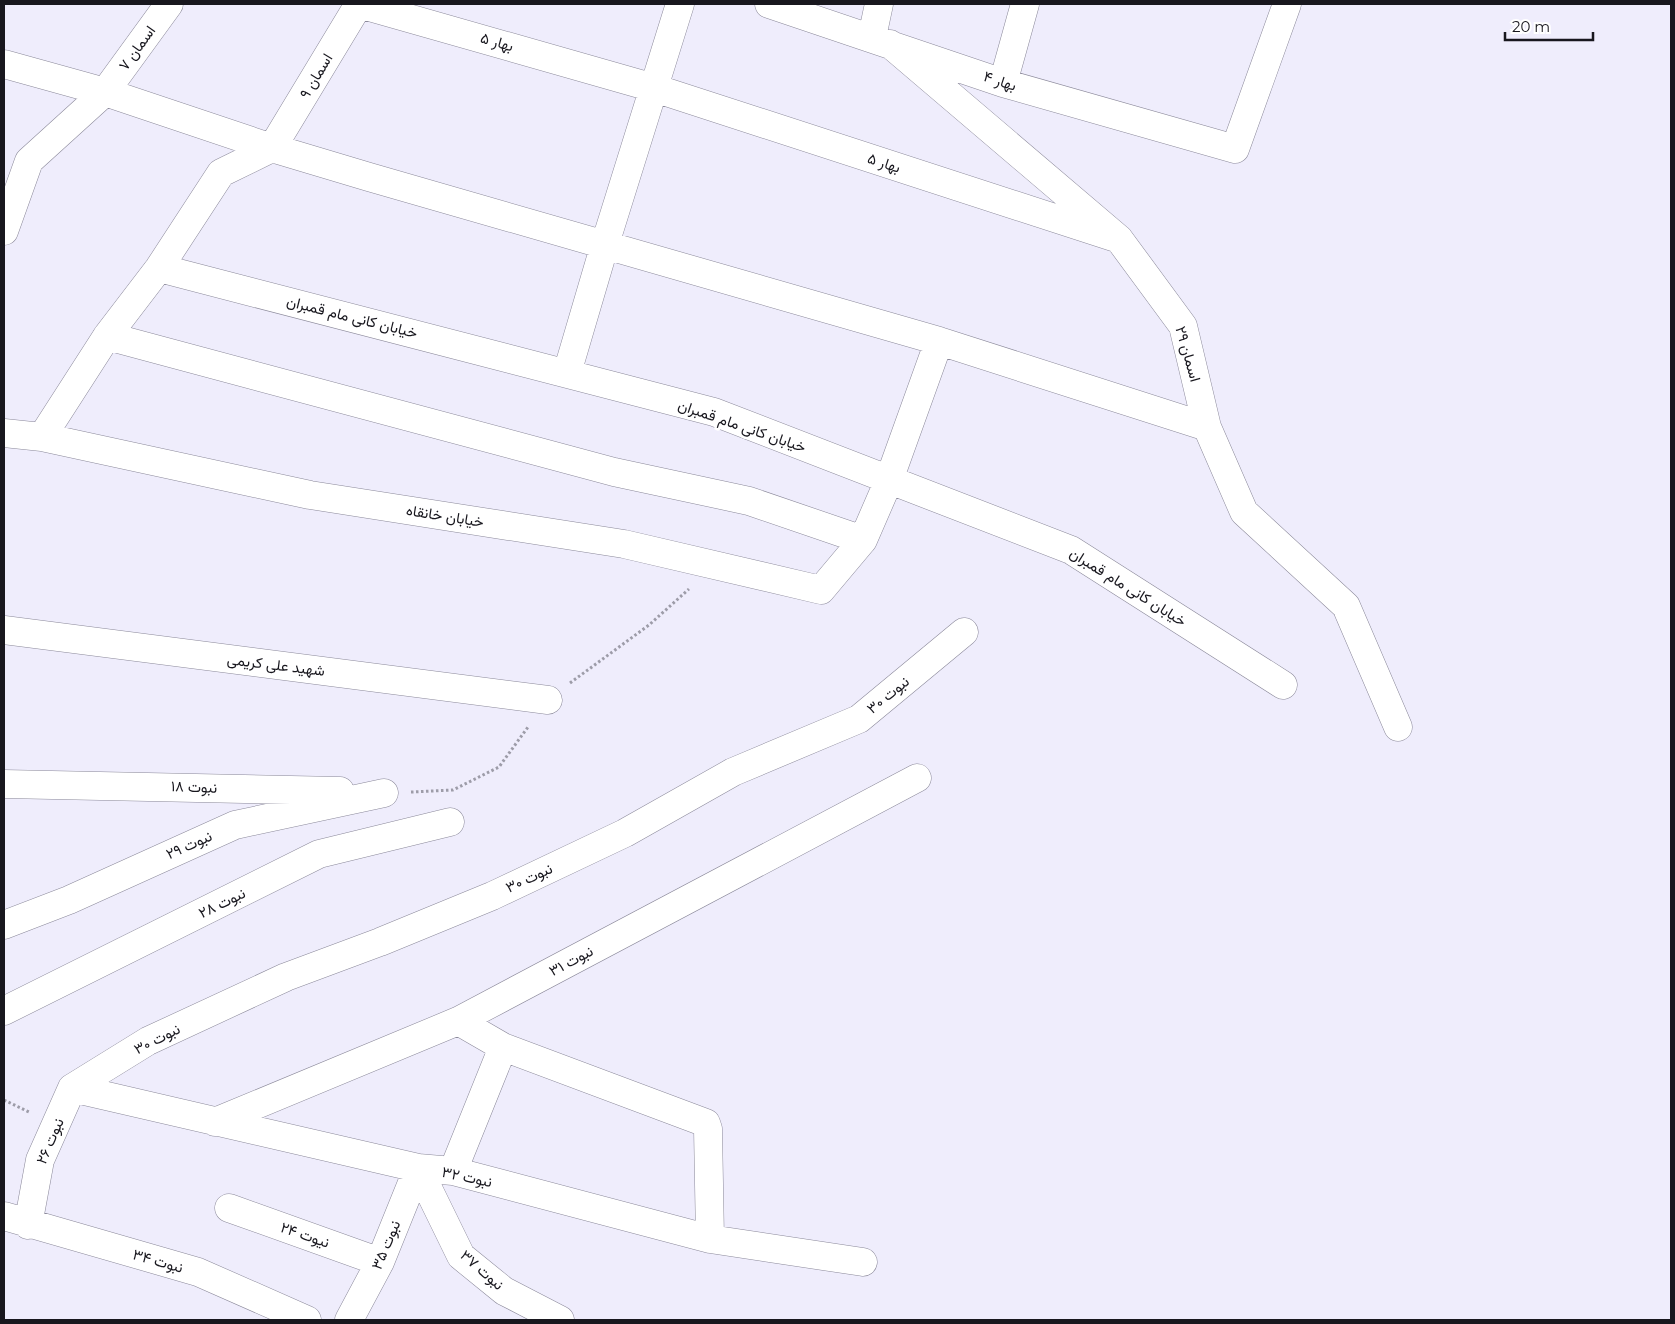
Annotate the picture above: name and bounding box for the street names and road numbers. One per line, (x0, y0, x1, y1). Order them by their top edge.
street label: اسمان ۷ (114, 22, 159, 74)
street label: بهار ۵ (478, 28, 516, 55)
street label: اسمان ۹ (295, 50, 336, 102)
street label: بهار ۴ (981, 66, 1019, 95)
street label: بهار ۵ (865, 148, 903, 177)
street label: خیابان کانی مام قمبران (284, 291, 420, 343)
street label: اسمان ۲۹ (1171, 324, 1205, 384)
street label: خیابان کانی مام قمبران (675, 395, 809, 457)
street label: خیابان خانقاه (405, 500, 485, 531)
street label: خیابان کانی مام قمبران (1066, 543, 1190, 631)
street label: شهید علی کریمی (226, 649, 326, 681)
street label: نبوت ۳۰ (863, 672, 913, 718)
street label: نبوت ۱۸ (171, 776, 218, 797)
street label: نبوت ۲۹ (163, 826, 215, 863)
street label: نبوت ۳۰ (502, 858, 555, 897)
street label: نبوت ۲۸ (195, 883, 248, 922)
street label: نبوت ۳۱ (545, 941, 596, 980)
street label: نبوت ۳۰ (130, 1019, 183, 1058)
street label: نبوت ۲۶ (31, 1115, 68, 1167)
street label: نبوت ۳۲ (440, 1162, 494, 1191)
street label: نیوت ۲۴ (278, 1217, 332, 1252)
street label: نبوت ۳۵ (367, 1217, 404, 1272)
street label: نبوت ۳۴ (131, 1244, 186, 1277)
street label: نبوت ۳۷ (457, 1245, 508, 1294)

